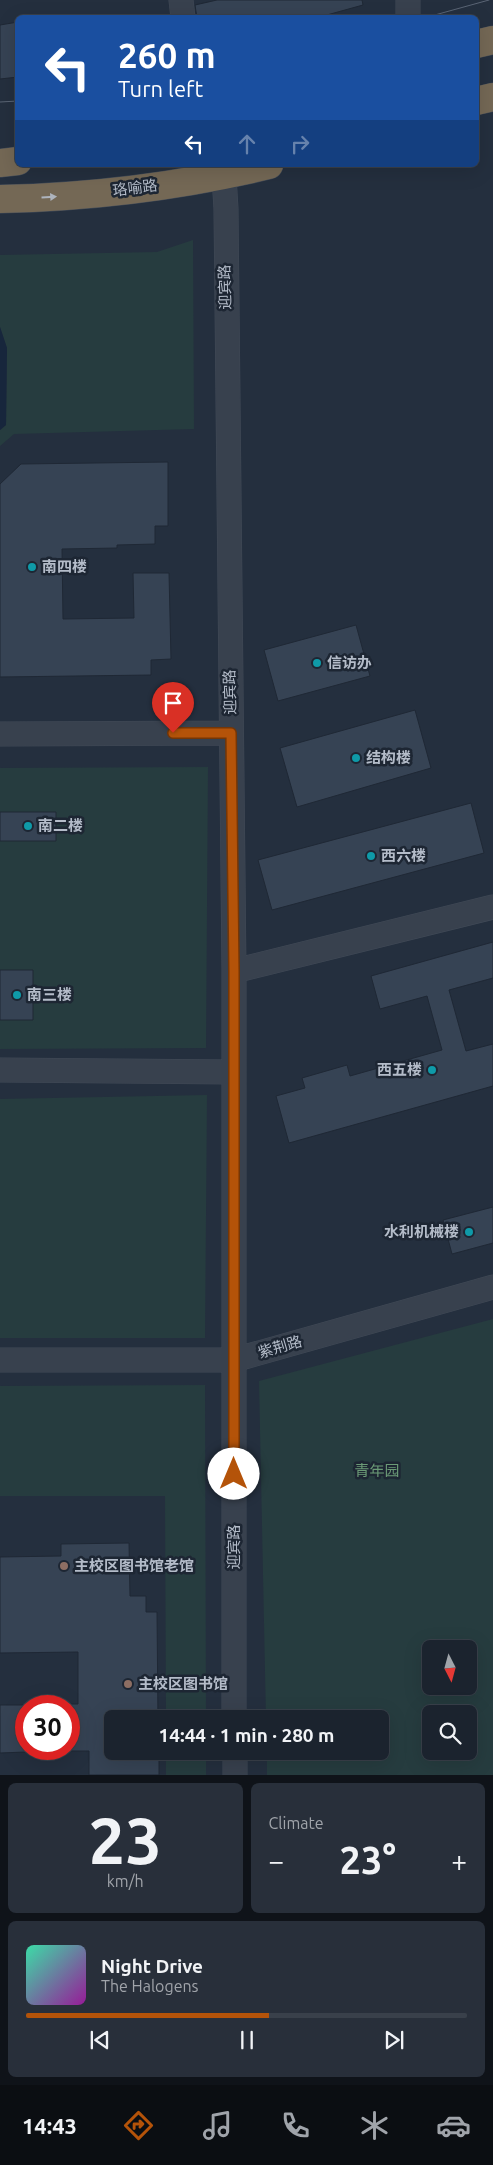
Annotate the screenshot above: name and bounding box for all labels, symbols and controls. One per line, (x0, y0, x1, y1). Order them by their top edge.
icon: left (35, 35, 100, 100)
text: 260 m (118, 35, 216, 75)
text: Turn left (118, 76, 203, 101)
icon: left (180, 130, 208, 158)
icon: ahead (233, 130, 261, 158)
icon: right (286, 130, 314, 158)
street label: 珞喻路 (112, 176, 158, 199)
one-way arrow (41, 193, 57, 201)
street label: 迎宾路 (216, 264, 233, 310)
place label: 南四楼 (42, 558, 87, 575)
marker: 南四楼 (26, 561, 38, 573)
place label: 信访办 (327, 654, 372, 671)
marker: 信访办 (311, 657, 323, 669)
street label: 迎宾路 (221, 669, 238, 715)
pin (152, 682, 194, 733)
icon: arrive (159, 689, 187, 717)
place label: 结构楼 (366, 749, 411, 766)
marker: 结构楼 (350, 752, 362, 764)
place label: 南二楼 (38, 817, 83, 834)
marker: 南二楼 (22, 820, 34, 832)
place label: 西六楼 (381, 847, 426, 864)
marker: 西六楼 (365, 850, 377, 862)
place label: 南三楼 (27, 986, 72, 1003)
marker: 南三楼 (11, 989, 23, 1001)
place label: 西五楼 (377, 1061, 422, 1078)
marker: 西五楼 (426, 1064, 438, 1076)
place label: 水利机械楼 (384, 1223, 459, 1240)
marker: 水利机械楼 (463, 1226, 475, 1238)
street label: 紫荆路 (256, 1332, 304, 1361)
position arrow (207, 1447, 259, 1499)
park label: 青年园 (354, 1462, 400, 1479)
street label: 迎宾路 (225, 1524, 242, 1570)
place label: 主校区图书馆老馆 (74, 1557, 194, 1574)
marker: 主校区图书馆老馆 (58, 1560, 70, 1572)
north arrow (422, 1640, 478, 1695)
map controls (422, 1640, 477, 1760)
place label: 主校区图书馆 (138, 1675, 228, 1692)
marker: 主校区图书馆 (122, 1678, 134, 1690)
speed limit sign: 30 (15, 1695, 80, 1760)
button: search (422, 1705, 477, 1760)
text: 14:44 · 1 min · 280 m (159, 1724, 334, 1746)
text: 23 (89, 1803, 162, 1876)
text: Climate (269, 1814, 324, 1832)
text: 23° (340, 1839, 396, 1881)
text: − (269, 1845, 284, 1876)
text: + (451, 1845, 467, 1876)
text: km/h (107, 1872, 144, 1890)
text: Night Drive (101, 1955, 203, 1977)
text: The Halogens (101, 1977, 199, 1995)
icon: previous (86, 2026, 114, 2054)
icon: pause (233, 2026, 261, 2054)
icon: next (380, 2026, 408, 2054)
icon: directions (121, 2108, 156, 2143)
icon: music (200, 2108, 235, 2143)
icon: phone (278, 2108, 313, 2143)
icon: climate (357, 2108, 392, 2143)
icon: car (436, 2108, 471, 2143)
text: 14:43 (22, 2113, 77, 2138)

